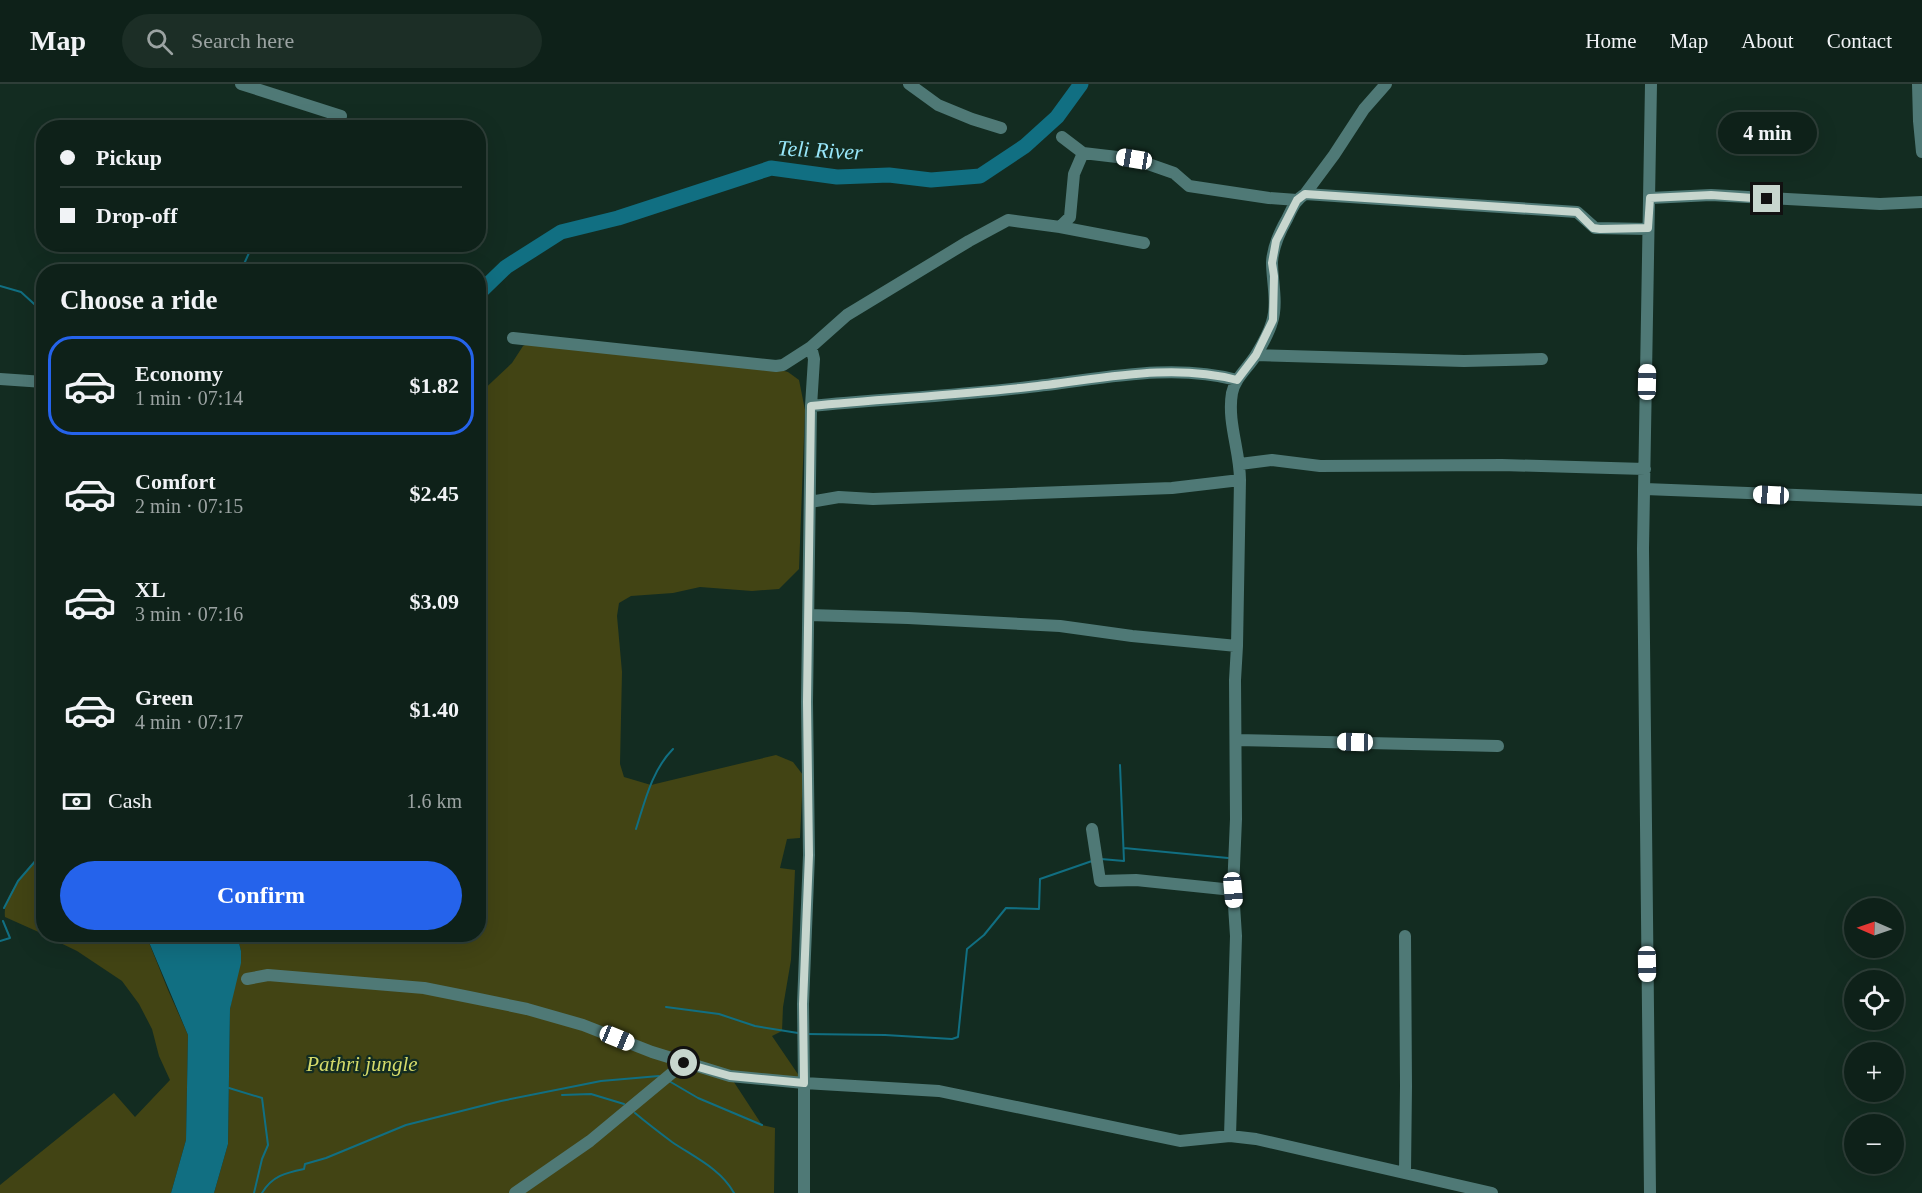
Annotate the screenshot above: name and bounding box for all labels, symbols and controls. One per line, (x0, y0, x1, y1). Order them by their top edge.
search box (122, 14, 542, 68)
text: Map (30, 25, 86, 56)
icon: search (143, 25, 176, 58)
text: Search here (191, 28, 294, 53)
text: Home (1585, 29, 1637, 53)
text: Map (1670, 29, 1708, 53)
text: About (1741, 29, 1794, 53)
text: Contact (1827, 29, 1892, 53)
callout: 4 min (1718, 112, 1816, 154)
text: 4 min (1743, 122, 1792, 144)
water label: Teli River (777, 135, 864, 165)
text: Pickup (96, 145, 162, 170)
car (1115, 147, 1153, 171)
route end (1753, 185, 1780, 212)
text: Drop-off (96, 203, 177, 228)
text: Choose a ride (60, 285, 218, 315)
icon: car (63, 359, 117, 413)
text: Economy (135, 361, 223, 386)
car (1638, 364, 1656, 400)
text: $1.82 (410, 373, 459, 398)
text: 1 min · 07:14 (135, 387, 243, 409)
icon: car (63, 467, 117, 521)
text: Comfort (135, 469, 216, 494)
text: $2.45 (410, 481, 459, 506)
car (1753, 485, 1789, 505)
text: 2 min · 07:15 (135, 495, 243, 517)
icon: car (63, 575, 117, 629)
text: XL (135, 577, 166, 602)
text: $3.09 (410, 589, 459, 614)
text: 3 min · 07:16 (135, 603, 243, 625)
icon: car (63, 683, 117, 737)
text: Green (135, 685, 193, 710)
text: $1.40 (410, 697, 459, 722)
text: 4 min · 07:17 (135, 711, 243, 733)
car (1337, 733, 1373, 751)
icon: cash (60, 785, 93, 818)
text: Cash (108, 788, 152, 813)
text: 1.6 km (406, 790, 462, 812)
button: Confirm (60, 861, 462, 930)
car (1222, 871, 1244, 909)
north arrow (1844, 898, 1904, 958)
map controls (1844, 898, 1904, 1174)
car (1638, 946, 1656, 982)
button: locate (1844, 970, 1904, 1030)
car (597, 1023, 637, 1053)
button: + (1844, 1042, 1904, 1102)
route start (670, 1049, 697, 1076)
park label: Pathri jungle (305, 1052, 418, 1076)
button: − (1844, 1114, 1904, 1174)

